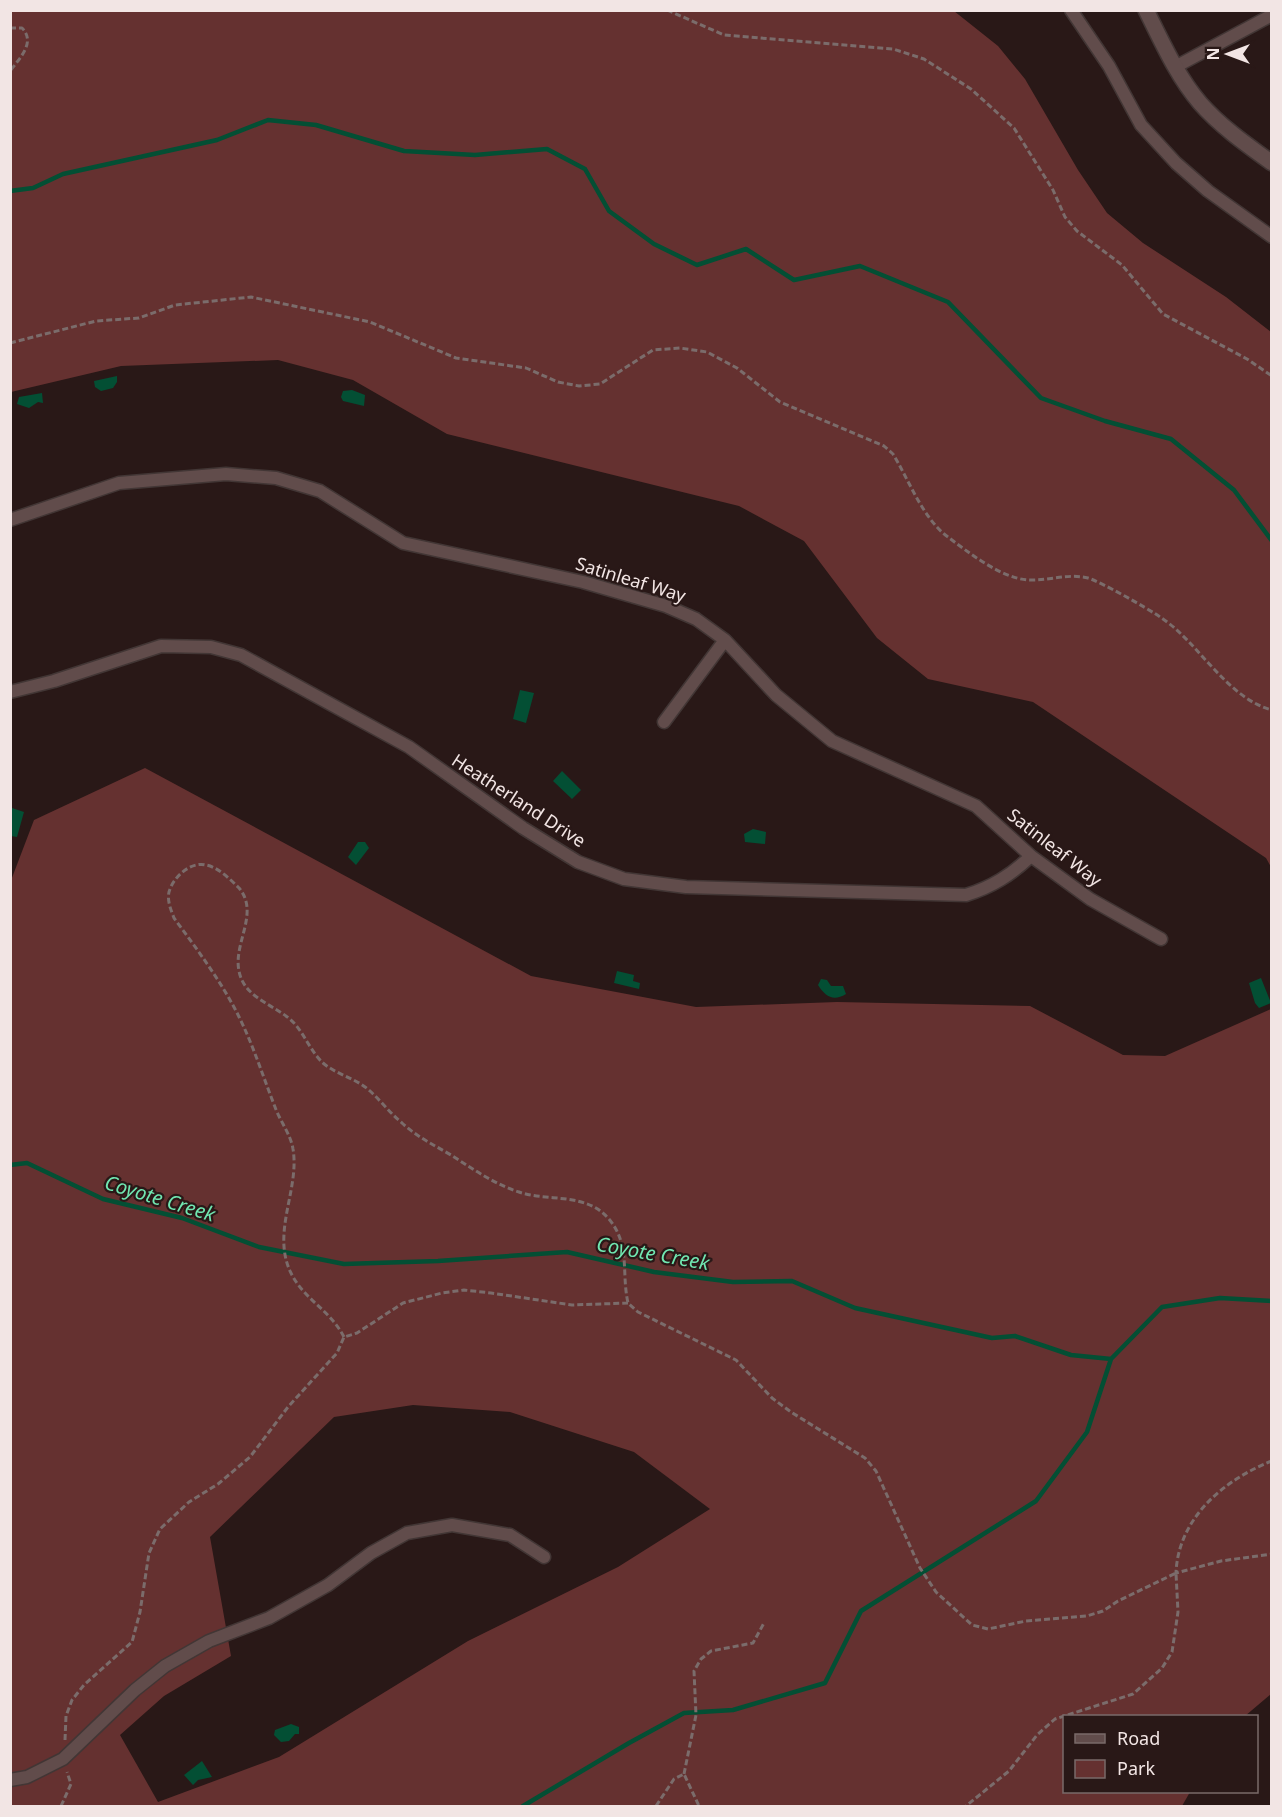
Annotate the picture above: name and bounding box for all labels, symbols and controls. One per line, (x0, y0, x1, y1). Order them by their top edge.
north arrow (1198, 24, 1258, 84)
text: N (1202, 47, 1224, 61)
street label: Satinleaf Way (573, 551, 690, 607)
street label: Heatherland Drive (447, 748, 591, 852)
street label: Satinleaf Way (1003, 803, 1108, 892)
water label: Coyote Creek (101, 1168, 220, 1228)
water label: Coyote Creek (594, 1230, 713, 1276)
legend (1063, 1715, 1258, 1793)
text: Road (1117, 1726, 1160, 1750)
text: Park (1117, 1756, 1155, 1780)

